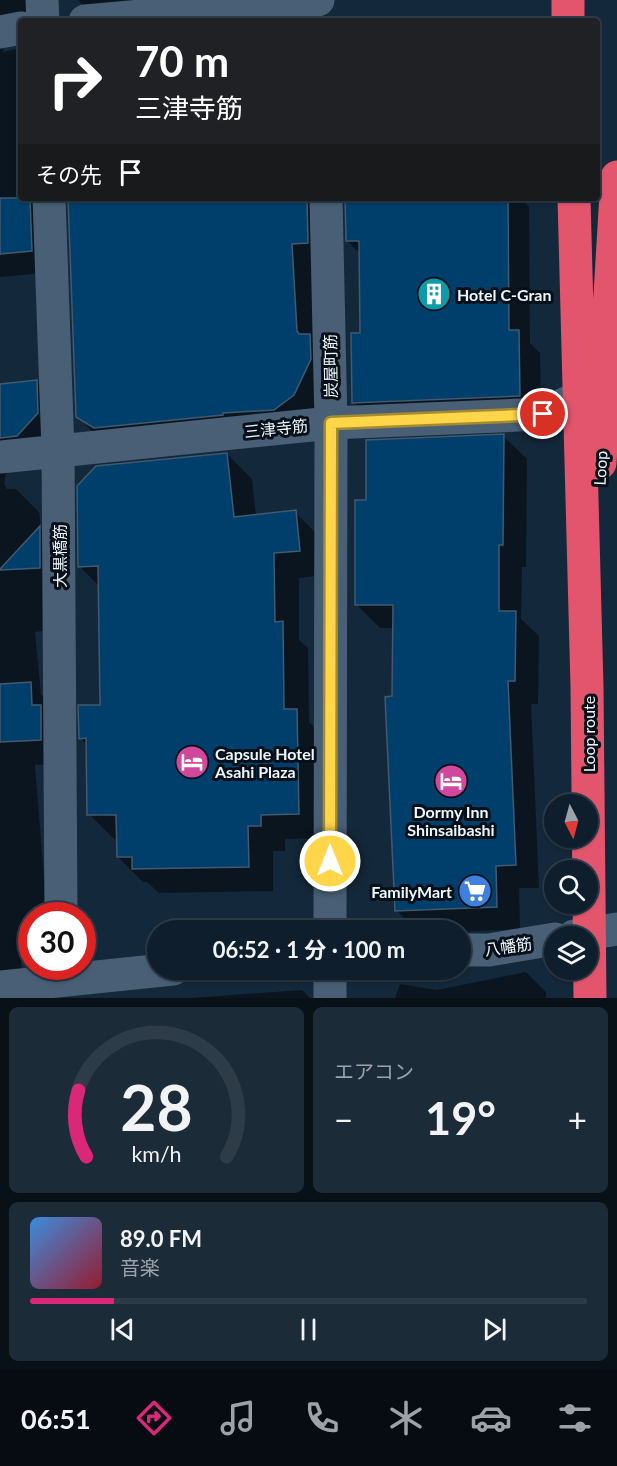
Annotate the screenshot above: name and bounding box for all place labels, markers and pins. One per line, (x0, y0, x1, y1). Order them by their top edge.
building icon: Hotel C-Gran (416, 276, 452, 312)
place label: Hotel C-Gran (457, 285, 551, 304)
pin (517, 388, 568, 439)
hotel icon: Capsule Hotel Asahi Plaza (174, 744, 210, 780)
place label: Capsule Hotel Asahi Plaza (214, 744, 315, 781)
hotel icon: Dormy Inn Shinsaibashi (433, 763, 469, 799)
place label: Dormy Inn Shinsaibashi (407, 802, 495, 839)
supermarket icon: FamilyMart (457, 873, 493, 909)
place label: FamilyMart (371, 882, 452, 901)

